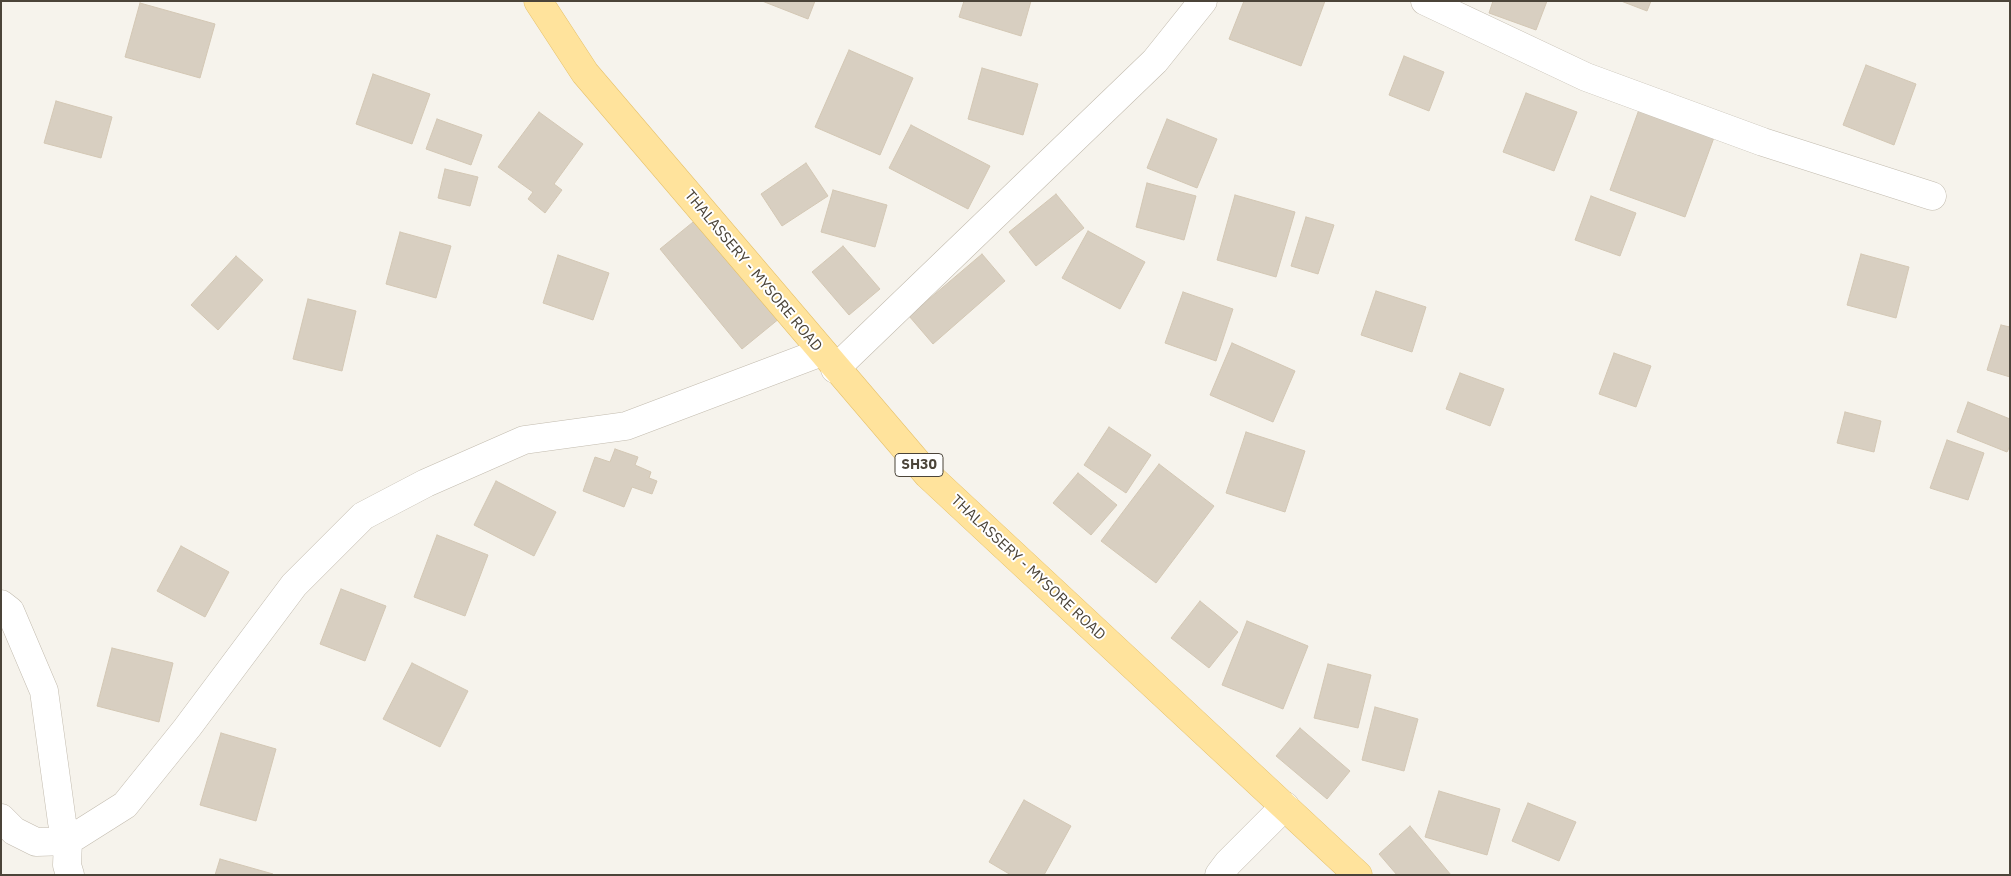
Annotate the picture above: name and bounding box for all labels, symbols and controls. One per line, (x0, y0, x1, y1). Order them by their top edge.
street label: THALASSERY - MYSORE ROAD (680, 187, 826, 355)
road number: SH30 (895, 454, 943, 476)
street label: THALASSERY - MYSORE ROAD (947, 492, 1109, 644)

